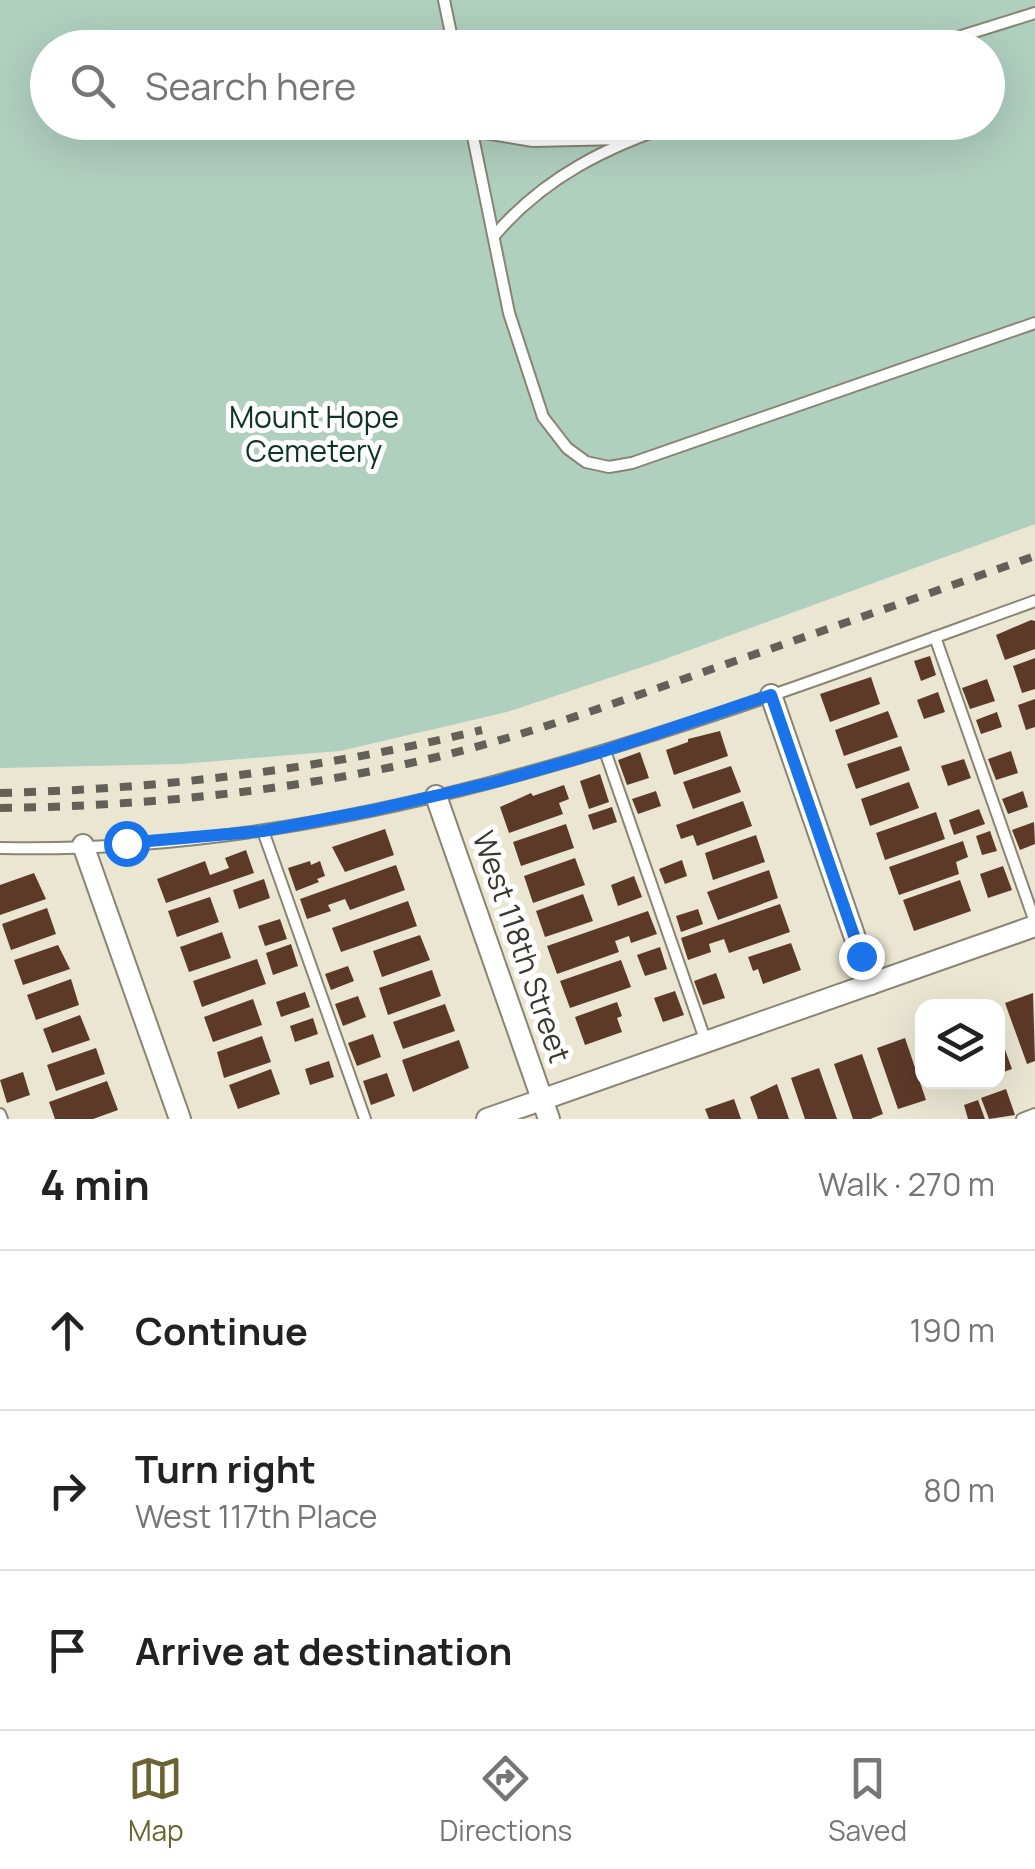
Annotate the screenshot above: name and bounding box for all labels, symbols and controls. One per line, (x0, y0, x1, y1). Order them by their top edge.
search box (30, 30, 1005, 140)
icon: search (65, 58, 120, 113)
text: Search here (145, 59, 356, 111)
park label: Mount Hope Cemetery (229, 396, 399, 471)
route start (104, 821, 150, 867)
street label: West 118th Street (464, 825, 581, 1068)
route end (839, 934, 885, 980)
map controls (915, 999, 1005, 1089)
button: layers (915, 999, 1005, 1089)
text: 4 min (40, 1155, 150, 1213)
text: Walk · 270 m (818, 1162, 995, 1206)
icon: ahead (40, 1303, 95, 1358)
text: Continue (135, 1304, 308, 1356)
text: 190 m (910, 1308, 995, 1352)
text: Turn right (135, 1442, 316, 1494)
icon: right (40, 1463, 95, 1518)
text: 80 m (923, 1468, 995, 1512)
text: West 117th Place (135, 1494, 378, 1538)
icon: arrive (40, 1623, 95, 1678)
text: Arrive at destination (135, 1624, 512, 1676)
tab: Map (128, 1751, 184, 1849)
tab: Directions (440, 1751, 572, 1849)
tab: Saved (828, 1751, 907, 1849)

